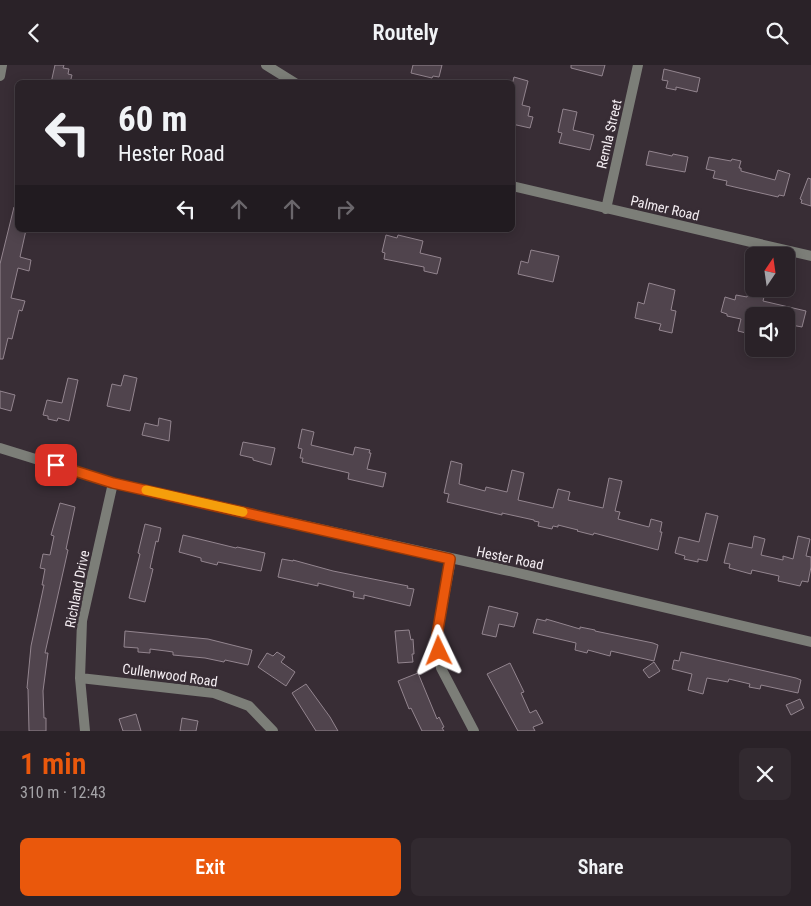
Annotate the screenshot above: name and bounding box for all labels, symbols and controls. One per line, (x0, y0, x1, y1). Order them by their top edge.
icon: back (20, 19, 48, 47)
icon: search (763, 19, 791, 47)
text: Routely (372, 20, 439, 45)
street label: Remla Street (593, 98, 625, 170)
text: 60 m (118, 99, 187, 140)
icon: left (35, 100, 100, 165)
text: Hester Road (118, 141, 225, 166)
street label: Palmer Road (629, 192, 701, 224)
icon: left (172, 195, 200, 223)
icon: ahead (225, 195, 253, 223)
icon: ahead (278, 195, 306, 223)
icon: right (331, 195, 359, 223)
north arrow (745, 247, 795, 297)
map controls (745, 247, 795, 357)
button: sound (745, 307, 795, 357)
pin (35, 444, 77, 486)
icon: arrive (42, 451, 70, 479)
street label: Hester Road (475, 543, 545, 573)
street label: Richland Drive (62, 548, 92, 629)
position arrow (412, 624, 464, 676)
street label: Cullenwood Road (121, 660, 219, 690)
text: 1 min (20, 746, 86, 781)
button: close (739, 748, 791, 800)
text: 310 m · 12:43 (20, 783, 106, 802)
button: Exit (20, 838, 401, 896)
button: Share (411, 838, 791, 896)

